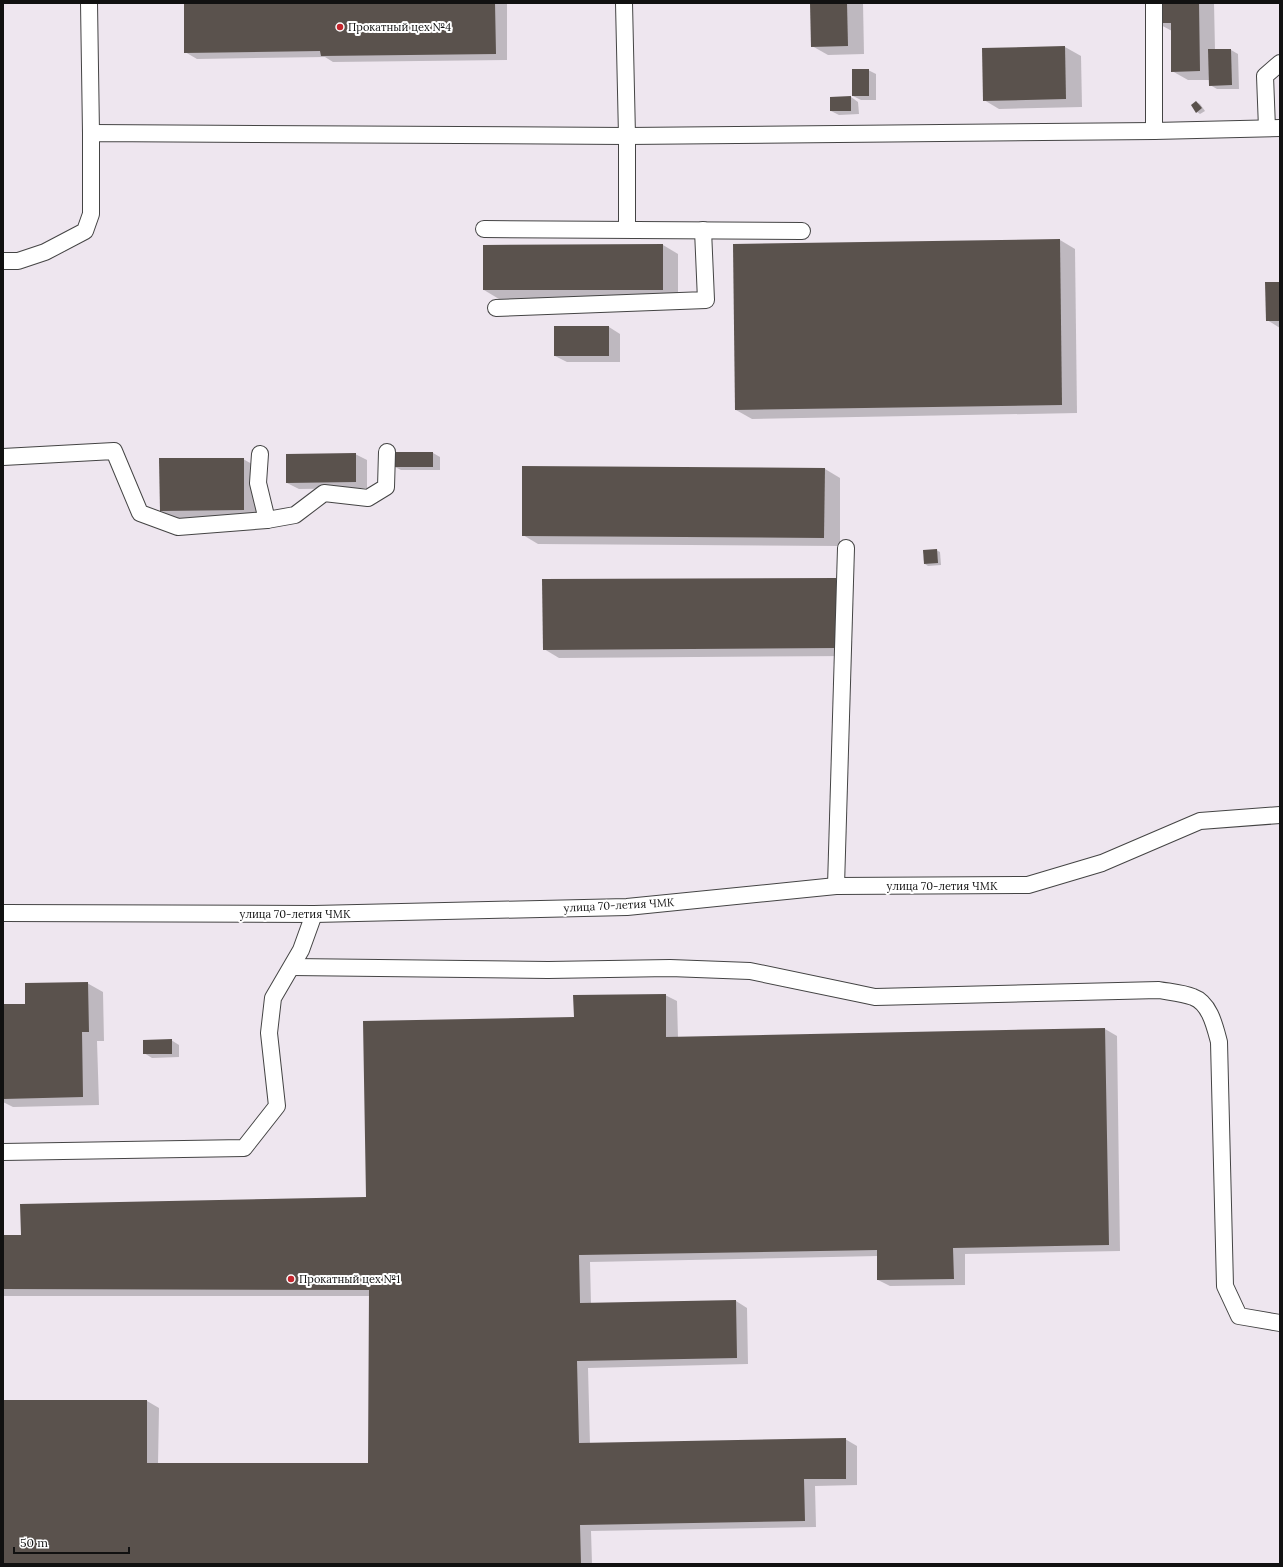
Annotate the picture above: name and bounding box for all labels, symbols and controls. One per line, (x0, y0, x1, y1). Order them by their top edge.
place label: Прокатный цех №4 (348, 20, 451, 34)
marker: Прокатный цех №4 (335, 22, 345, 32)
street label: улица 70-летия ЧМК (887, 879, 998, 893)
street label: улица 70-летия ЧМК (563, 895, 675, 915)
street label: улица 70-летия ЧМК (240, 907, 351, 921)
place label: Прокатный цех №1 (299, 1272, 400, 1286)
marker: Прокатный цех №1 (286, 1274, 296, 1284)
scale bar (14, 1529, 129, 1555)
text: 50 m (20, 1535, 48, 1550)

